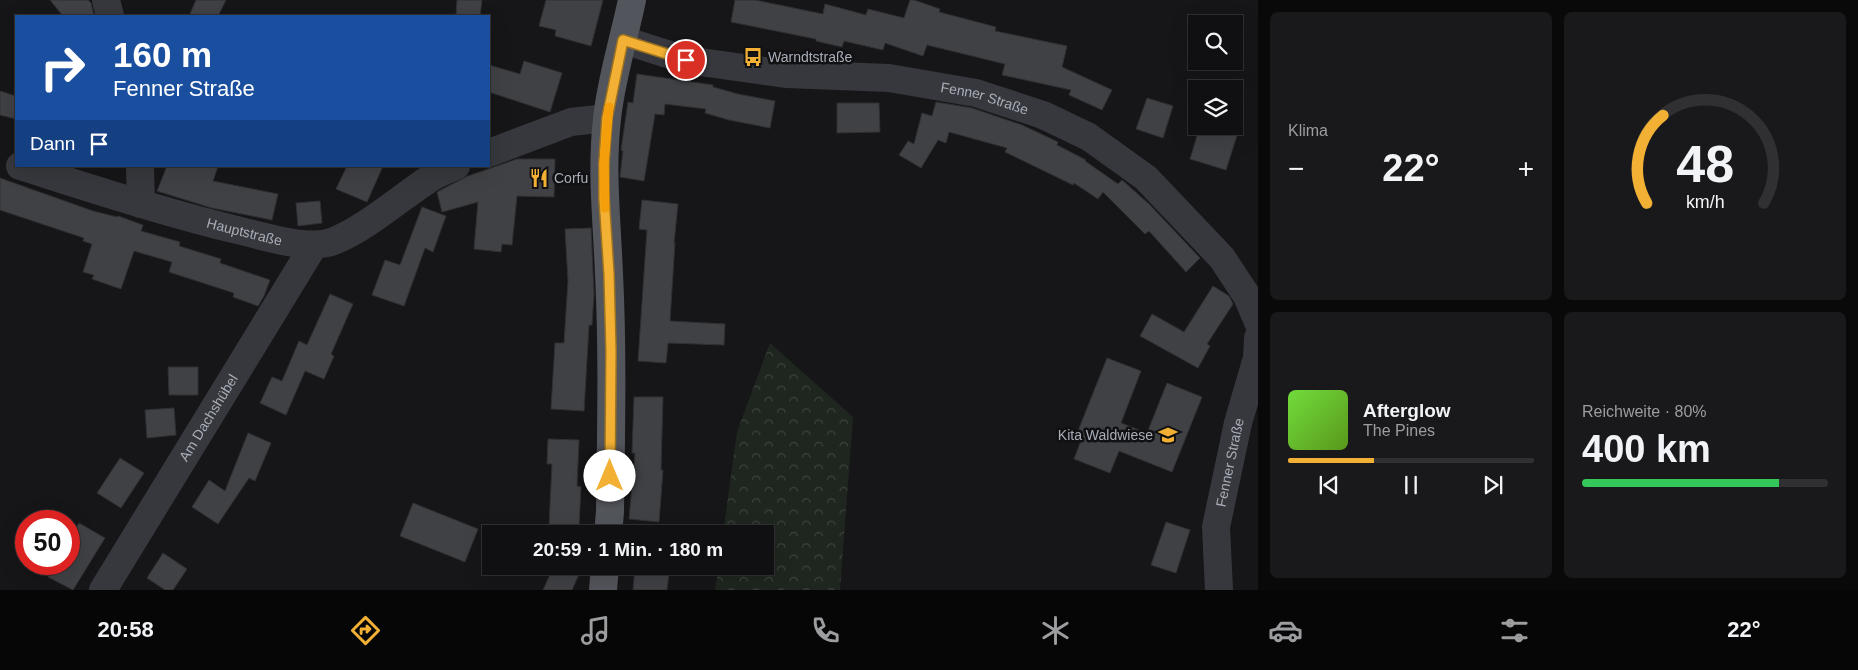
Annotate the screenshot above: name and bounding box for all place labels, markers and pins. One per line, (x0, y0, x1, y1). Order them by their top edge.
pin (665, 39, 707, 81)
bus stop icon: Warndtstraße (742, 46, 764, 68)
place label: Warndtstraße (768, 49, 852, 65)
restaurant icon: Corfu (528, 167, 550, 189)
place label: Corfu (554, 170, 588, 186)
school or university icon: Kita Waldwiese (1157, 424, 1179, 446)
place label: Kita Waldwiese (1058, 427, 1153, 443)

